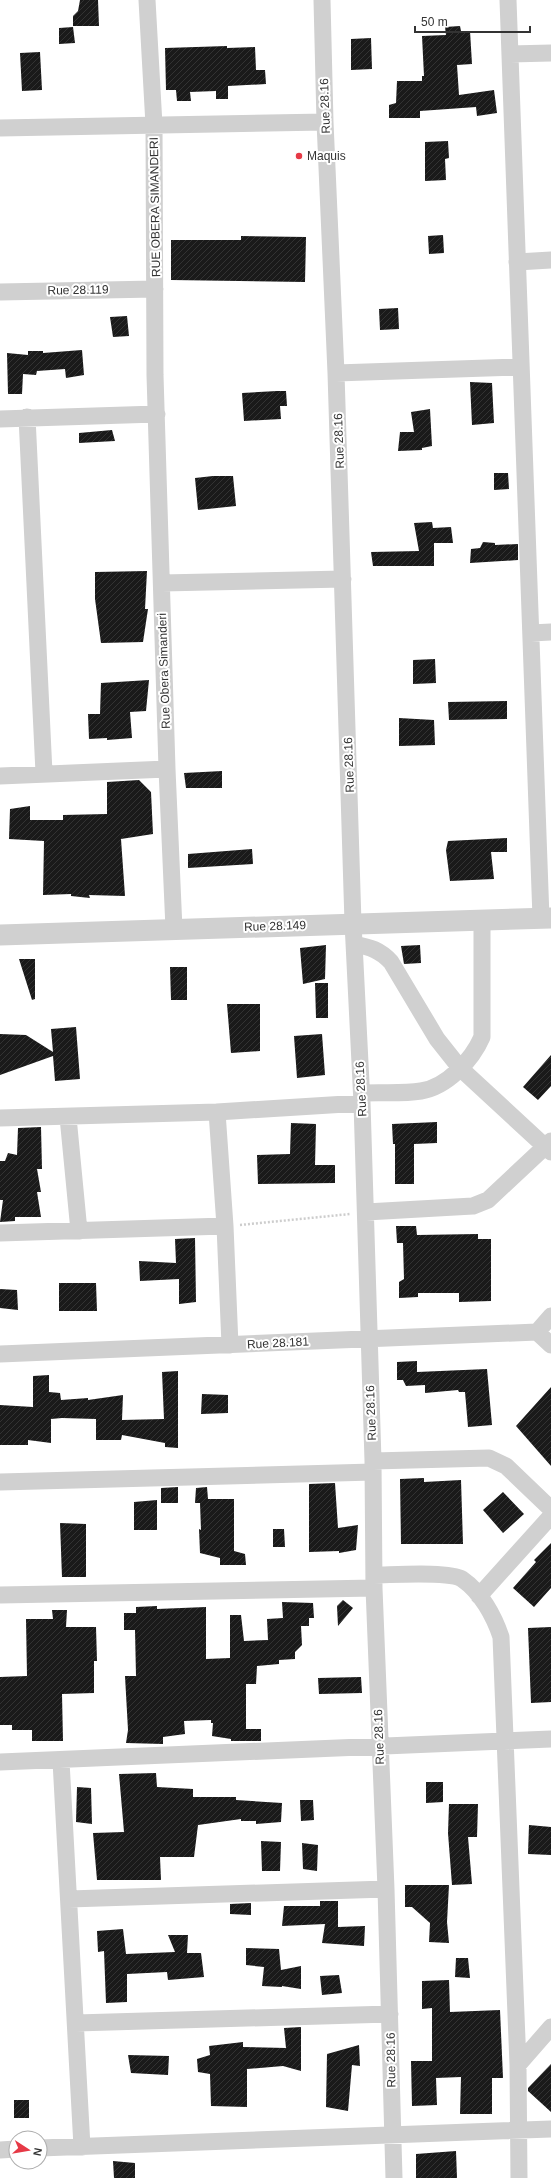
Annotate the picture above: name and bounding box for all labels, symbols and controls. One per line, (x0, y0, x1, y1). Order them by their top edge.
scale bar (415, 8, 530, 34)
text: 50 m (421, 15, 448, 29)
street label: Rue 28.16 (317, 78, 333, 134)
street label: RUE OBERA SIMANDERI (147, 137, 163, 277)
place label: Maquis (307, 149, 346, 163)
marker: Maquis (294, 151, 304, 161)
street label: Rue 28.119 (47, 282, 109, 298)
street label: Rue 28.16 (331, 413, 347, 469)
street label: Rue Obera Simanderi (155, 613, 173, 729)
street label: Rue 28.16 (341, 737, 357, 793)
street label: Rue 28.149 (244, 918, 307, 934)
street label: Rue 28.16 (353, 1061, 369, 1117)
street label: Rue 28.181 (247, 1334, 310, 1352)
street label: Rue 28.16 (363, 1385, 379, 1441)
street label: Rue 28.16 (371, 1709, 387, 1765)
street label: Rue 28.16 (384, 2032, 398, 2088)
north arrow (8, 2130, 48, 2170)
text: N (31, 2147, 44, 2157)

